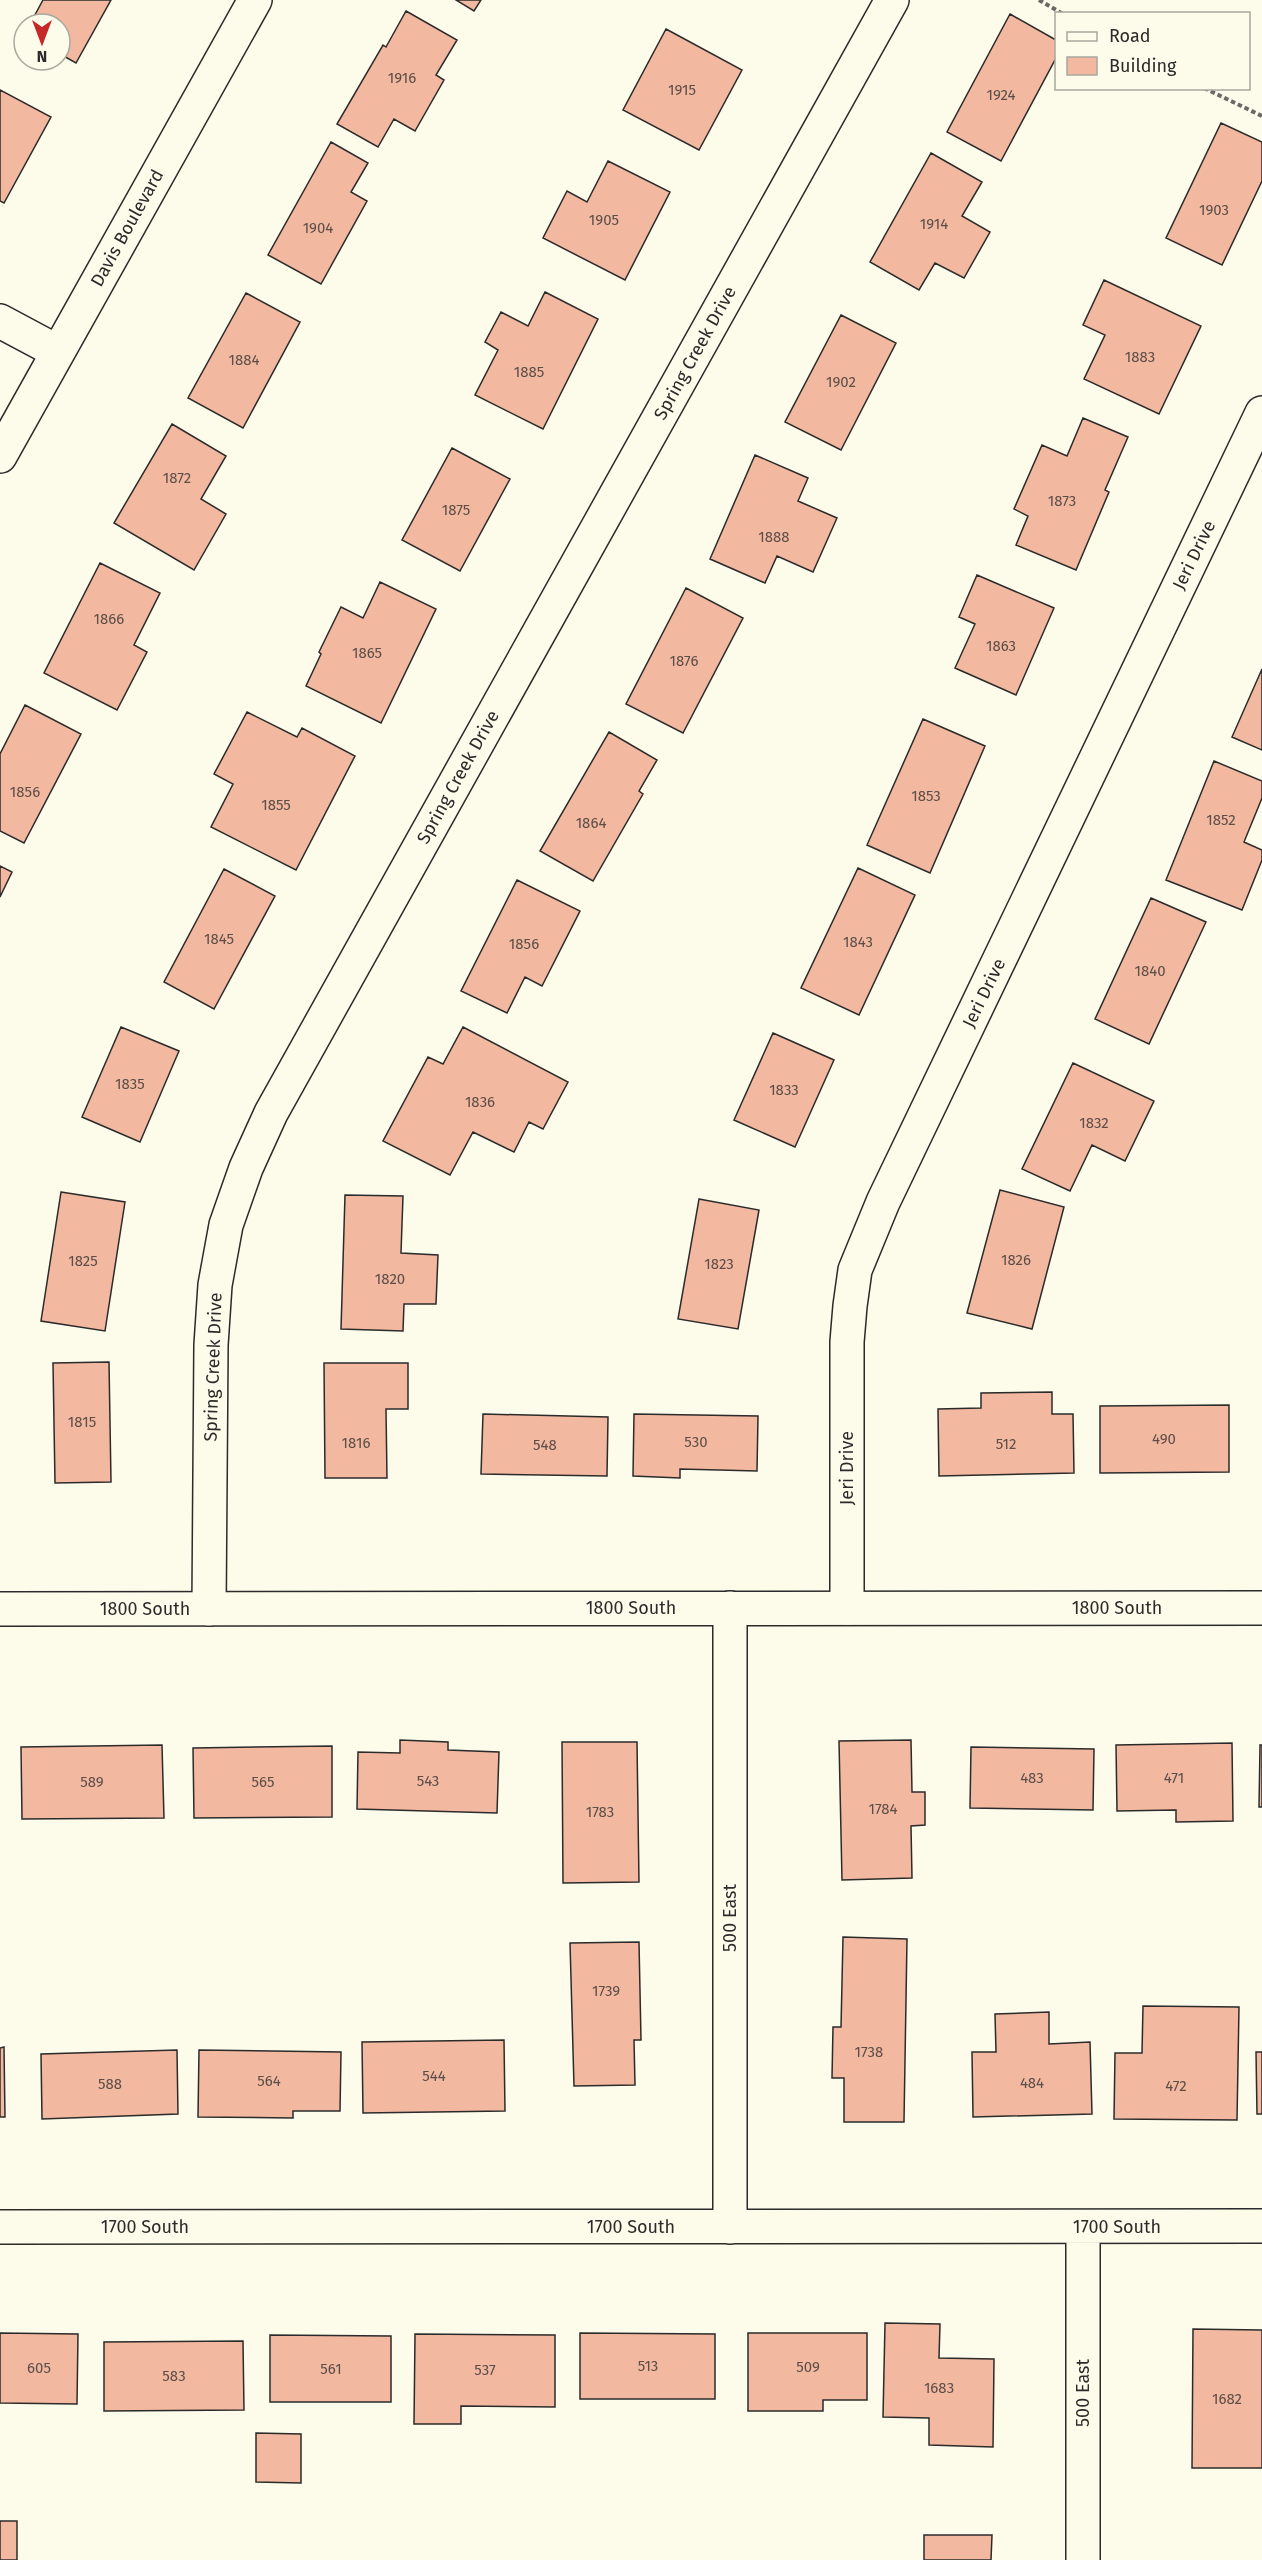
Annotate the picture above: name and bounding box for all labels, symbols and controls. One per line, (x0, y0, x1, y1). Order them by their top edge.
north arrow (12, 12, 72, 72)
legend (1055, 12, 1250, 90)
text: Road (1109, 25, 1151, 47)
text: N (37, 47, 47, 66)
text: Building (1109, 55, 1177, 77)
house number: 1916 (388, 69, 416, 87)
house number: 1915 (668, 81, 696, 99)
house number: 1924 (986, 86, 1016, 104)
street label: Davis Boulevard (86, 166, 168, 290)
house number: 1903 (1199, 201, 1229, 219)
house number: 1905 (589, 211, 619, 229)
house number: 1914 (920, 215, 948, 233)
house number: 1904 (303, 219, 333, 237)
street label: Spring Creek Drive (649, 282, 741, 424)
house number: 1883 (1125, 348, 1155, 366)
house number: 1884 (228, 351, 260, 369)
house number: 1885 (514, 363, 544, 381)
house number: 1902 (826, 373, 856, 391)
house number: 1872 (163, 469, 191, 487)
house number: 1873 (1048, 492, 1076, 510)
house number: 1875 (442, 501, 470, 519)
street label: Jeri Drive (1168, 517, 1220, 593)
house number: 1888 (758, 528, 790, 546)
house number: 1866 (94, 610, 124, 628)
house number: 1863 (986, 637, 1016, 655)
house number: 1865 (352, 644, 382, 662)
house number: 1876 (670, 652, 698, 670)
street label: Spring Creek Drive (412, 706, 504, 848)
house number: 1856 (10, 783, 40, 801)
house number: 1853 (911, 787, 941, 805)
house number: 1855 (261, 796, 291, 814)
house number: 1852 (1206, 811, 1236, 829)
house number: 1864 (576, 814, 606, 832)
house number: 1845 (204, 930, 234, 948)
house number: 1843 (843, 933, 873, 951)
house number: 1856 (509, 935, 539, 953)
street label: Jeri Drive (958, 955, 1010, 1031)
house number: 1840 (1134, 962, 1166, 980)
house number: 1835 (115, 1075, 145, 1093)
house number: 1833 (769, 1081, 799, 1099)
house number: 1836 (465, 1093, 495, 1111)
house number: 1832 (1079, 1114, 1109, 1132)
house number: 1826 (1001, 1251, 1031, 1269)
house number: 1825 (68, 1252, 98, 1270)
house number: 1823 (704, 1255, 734, 1273)
house number: 1820 (375, 1270, 405, 1288)
street label: Spring Creek Drive (199, 1292, 227, 1442)
house number: 1815 (68, 1413, 96, 1431)
house number: 490 (1152, 1430, 1176, 1448)
street label: Jeri Drive (836, 1431, 858, 1505)
house number: 530 (684, 1433, 708, 1451)
house number: 1816 (342, 1434, 370, 1452)
house number: 512 (996, 1435, 1016, 1453)
house number: 548 (533, 1436, 557, 1454)
street label: 1800 South (586, 1597, 676, 1619)
street label: 1800 South (1072, 1597, 1162, 1619)
street label: 1800 South (100, 1598, 190, 1620)
house number: 483 (1020, 1769, 1044, 1787)
house number: 471 (1164, 1769, 1184, 1787)
house number: 543 (417, 1772, 439, 1790)
house number: 589 (80, 1773, 104, 1791)
house number: 565 (252, 1773, 274, 1791)
house number: 1784 (868, 1800, 898, 1818)
house number: 1783 (586, 1803, 614, 1821)
street label: 500 East (719, 1884, 741, 1952)
house number: 1739 (592, 1982, 620, 2000)
house number: 1738 (855, 2043, 883, 2061)
house number: 544 (422, 2067, 446, 2085)
house number: 564 (257, 2072, 281, 2090)
house number: 484 (1020, 2074, 1044, 2092)
house number: 588 (98, 2075, 122, 2093)
house number: 472 (1165, 2077, 1187, 2095)
street label: 1700 South (101, 2216, 189, 2238)
street label: 1700 South (587, 2216, 675, 2238)
street label: 1700 South (1073, 2216, 1161, 2238)
house number: 513 (638, 2357, 658, 2375)
house number: 509 (796, 2358, 820, 2376)
house number: 605 (27, 2359, 51, 2377)
street label: 500 East (1072, 2359, 1094, 2427)
house number: 561 (320, 2360, 342, 2378)
house number: 537 (474, 2361, 496, 2379)
house number: 583 (162, 2367, 186, 2385)
house number: 1683 (924, 2379, 954, 2397)
house number: 1682 (1212, 2390, 1242, 2408)

